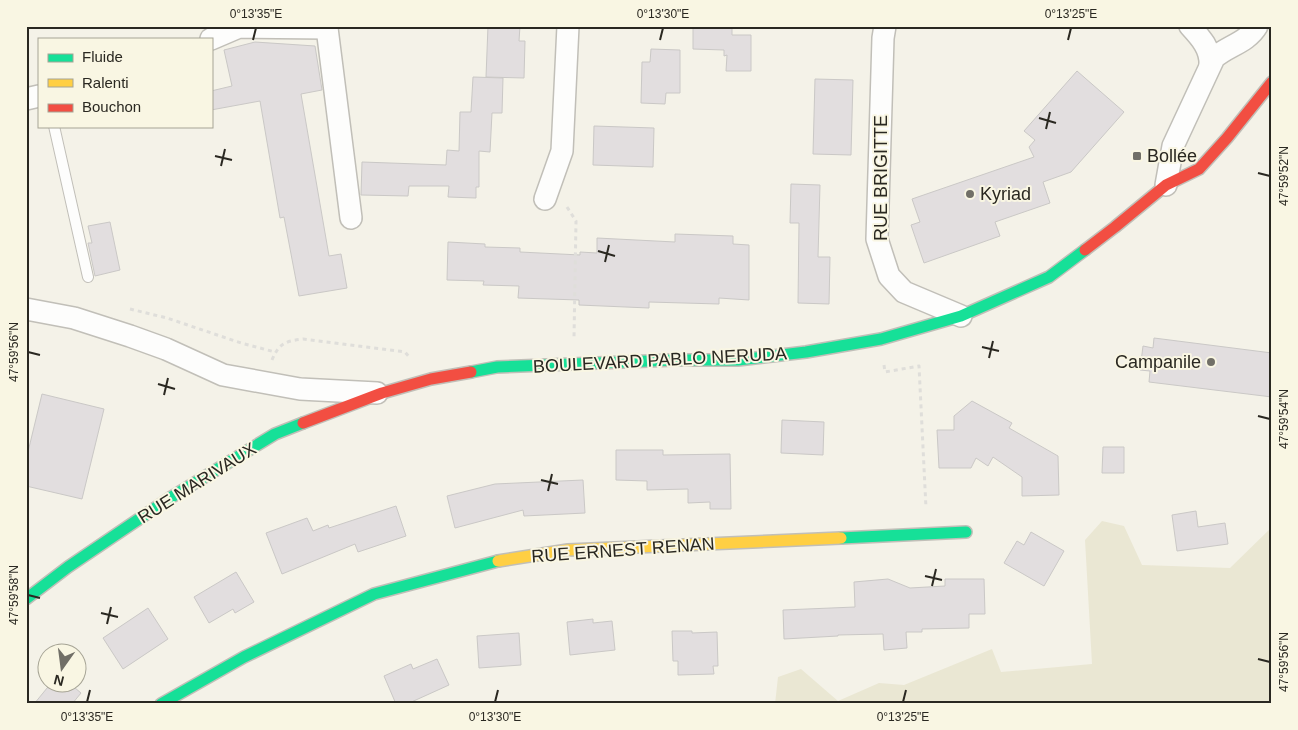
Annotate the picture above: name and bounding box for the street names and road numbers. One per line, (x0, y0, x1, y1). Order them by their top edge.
street label: RUE BRIGITTE (871, 115, 891, 241)
street label: BOULEVARD PABLO NERUDA (532, 343, 788, 377)
street label: RUE MARIVAUX (134, 439, 260, 527)
street label: RUE ERNEST RENAN (531, 534, 715, 566)

